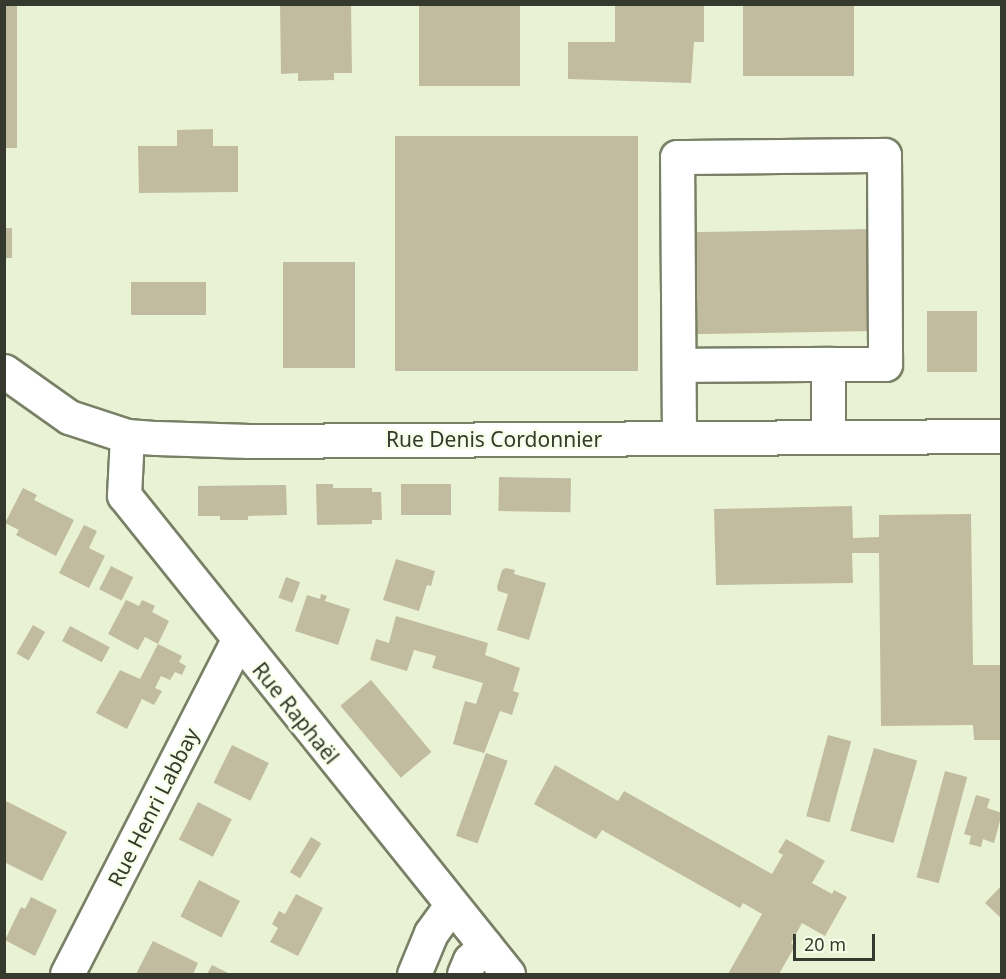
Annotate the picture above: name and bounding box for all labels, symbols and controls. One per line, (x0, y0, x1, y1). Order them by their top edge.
street label: Rue Denis Cordonnier (386, 426, 602, 452)
street label: Rue Raphaël (247, 657, 345, 769)
street label: Rue Henri Labbay (102, 724, 204, 890)
scale bar (796, 922, 878, 960)
text: 20 m (804, 932, 846, 956)

